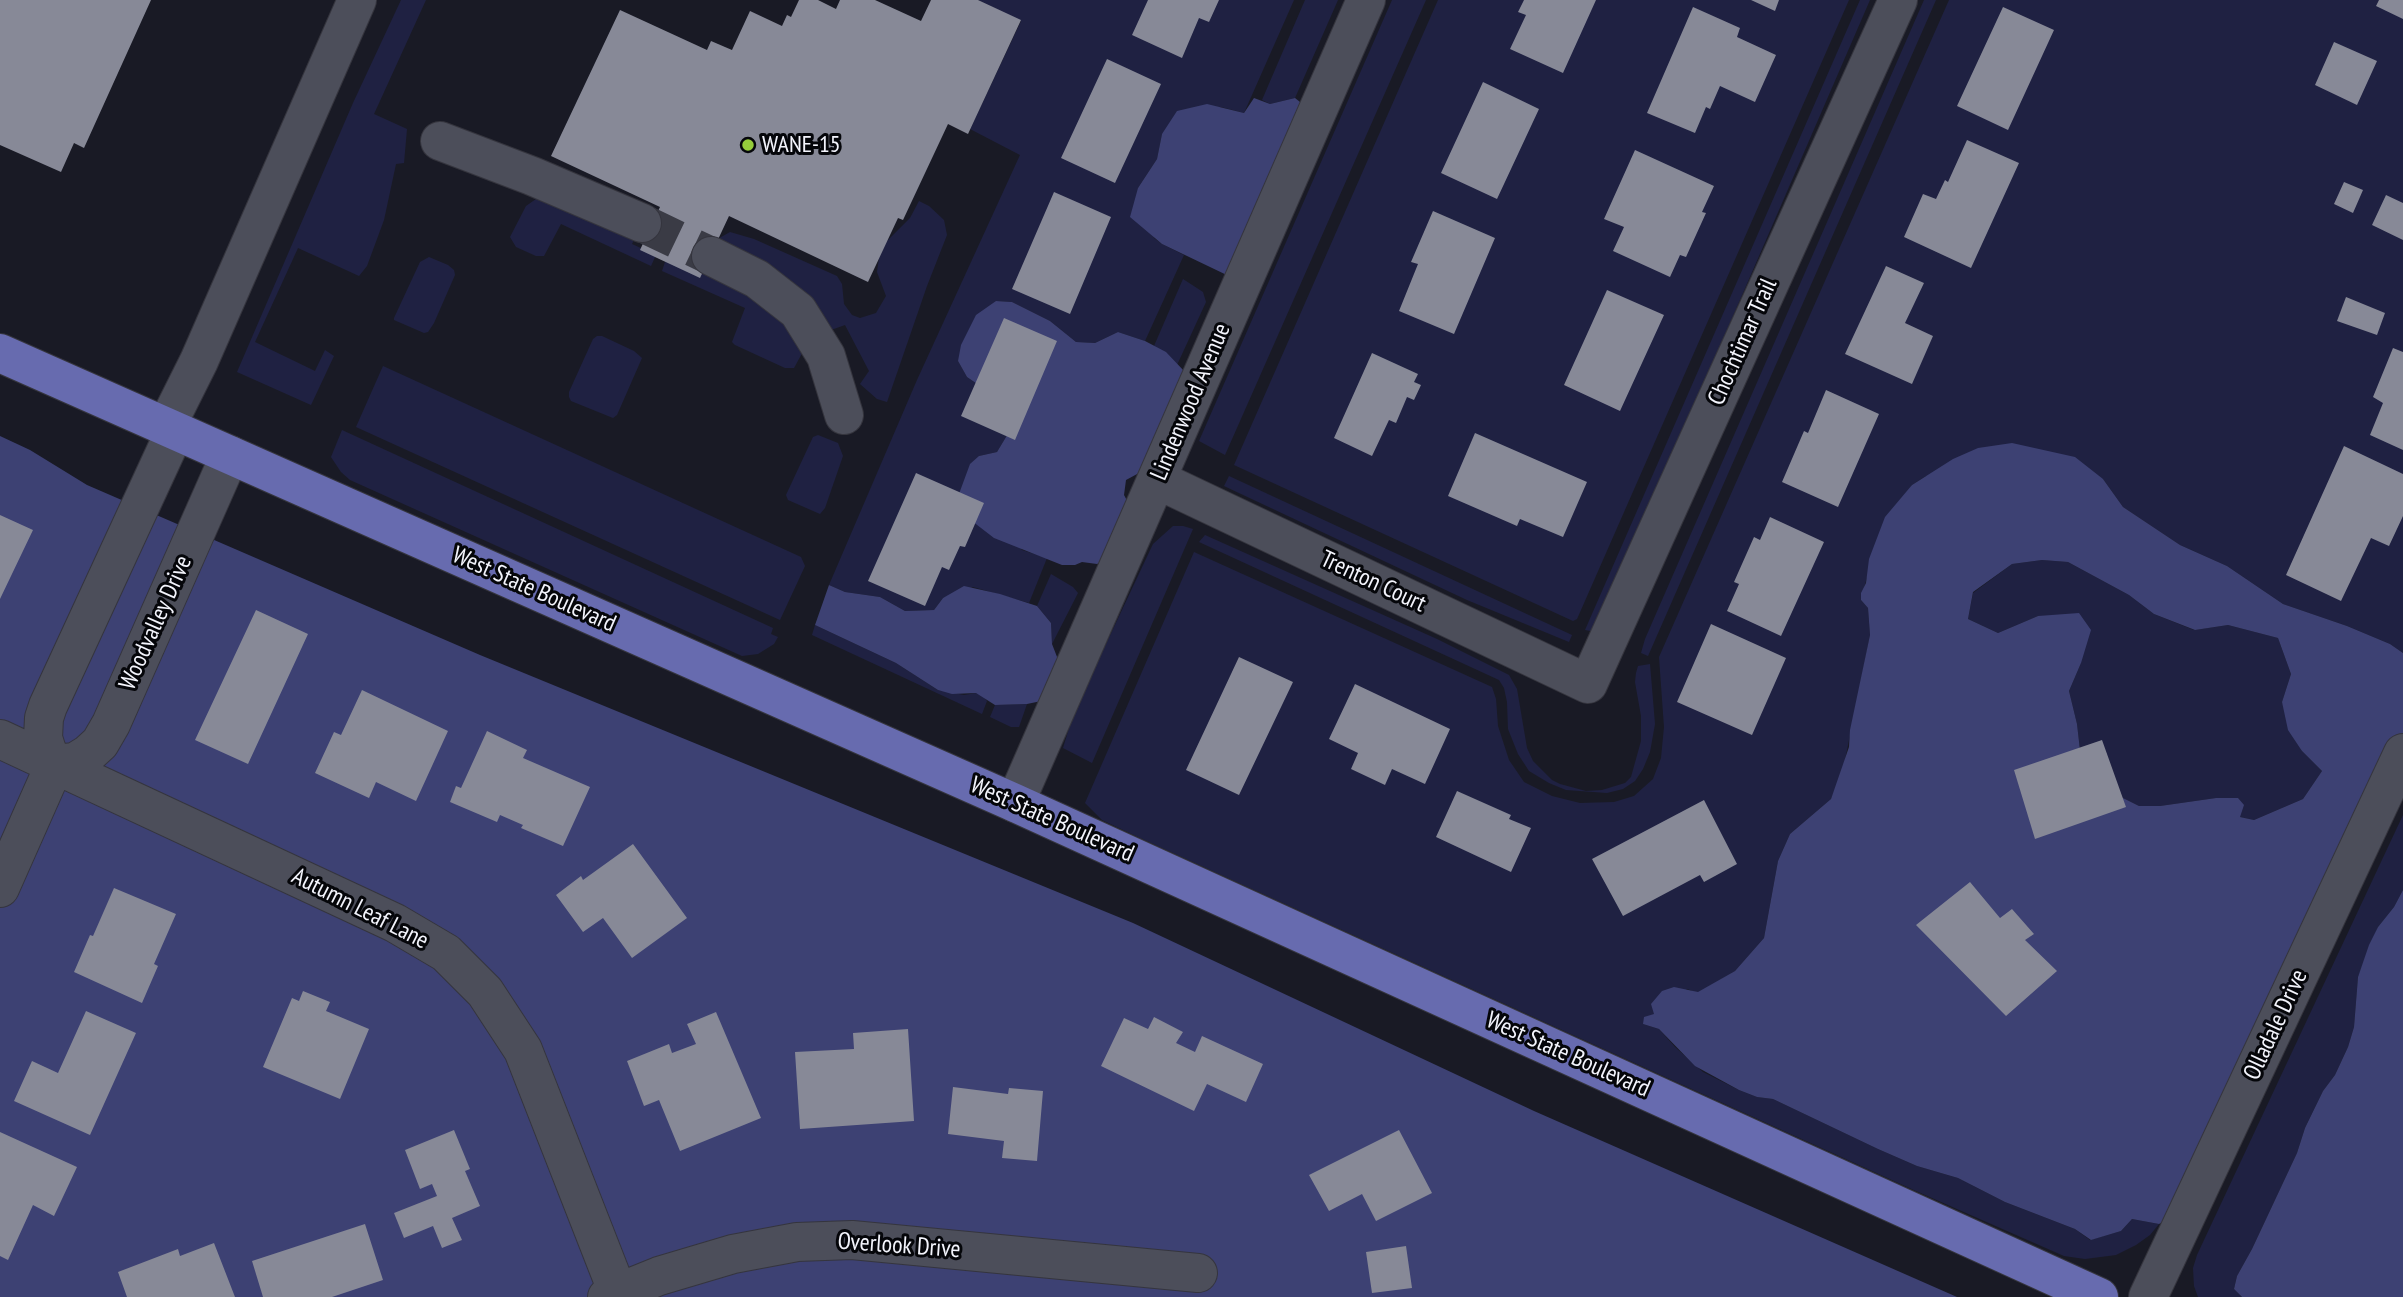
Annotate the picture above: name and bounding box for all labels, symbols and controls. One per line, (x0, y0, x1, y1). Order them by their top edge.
place label: WANE-15 (762, 131, 841, 159)
marker: WANE-15 (740, 137, 756, 153)
street label: Chochtimar Trail (1702, 274, 1784, 410)
street label: Lindenwood Avenue (1145, 319, 1237, 485)
street label: West State Boulevard (448, 541, 620, 639)
street label: Trenton Court (1316, 545, 1430, 619)
street label: Woodvalley Drive (114, 551, 198, 695)
street label: West State Boulevard (966, 771, 1138, 869)
street label: Autumn Leaf Lane (287, 862, 433, 956)
street label: Olladale Drive (2238, 965, 2314, 1085)
street label: West State Boulevard (1482, 1006, 1654, 1104)
street label: Overlook Drive (837, 1227, 961, 1265)

